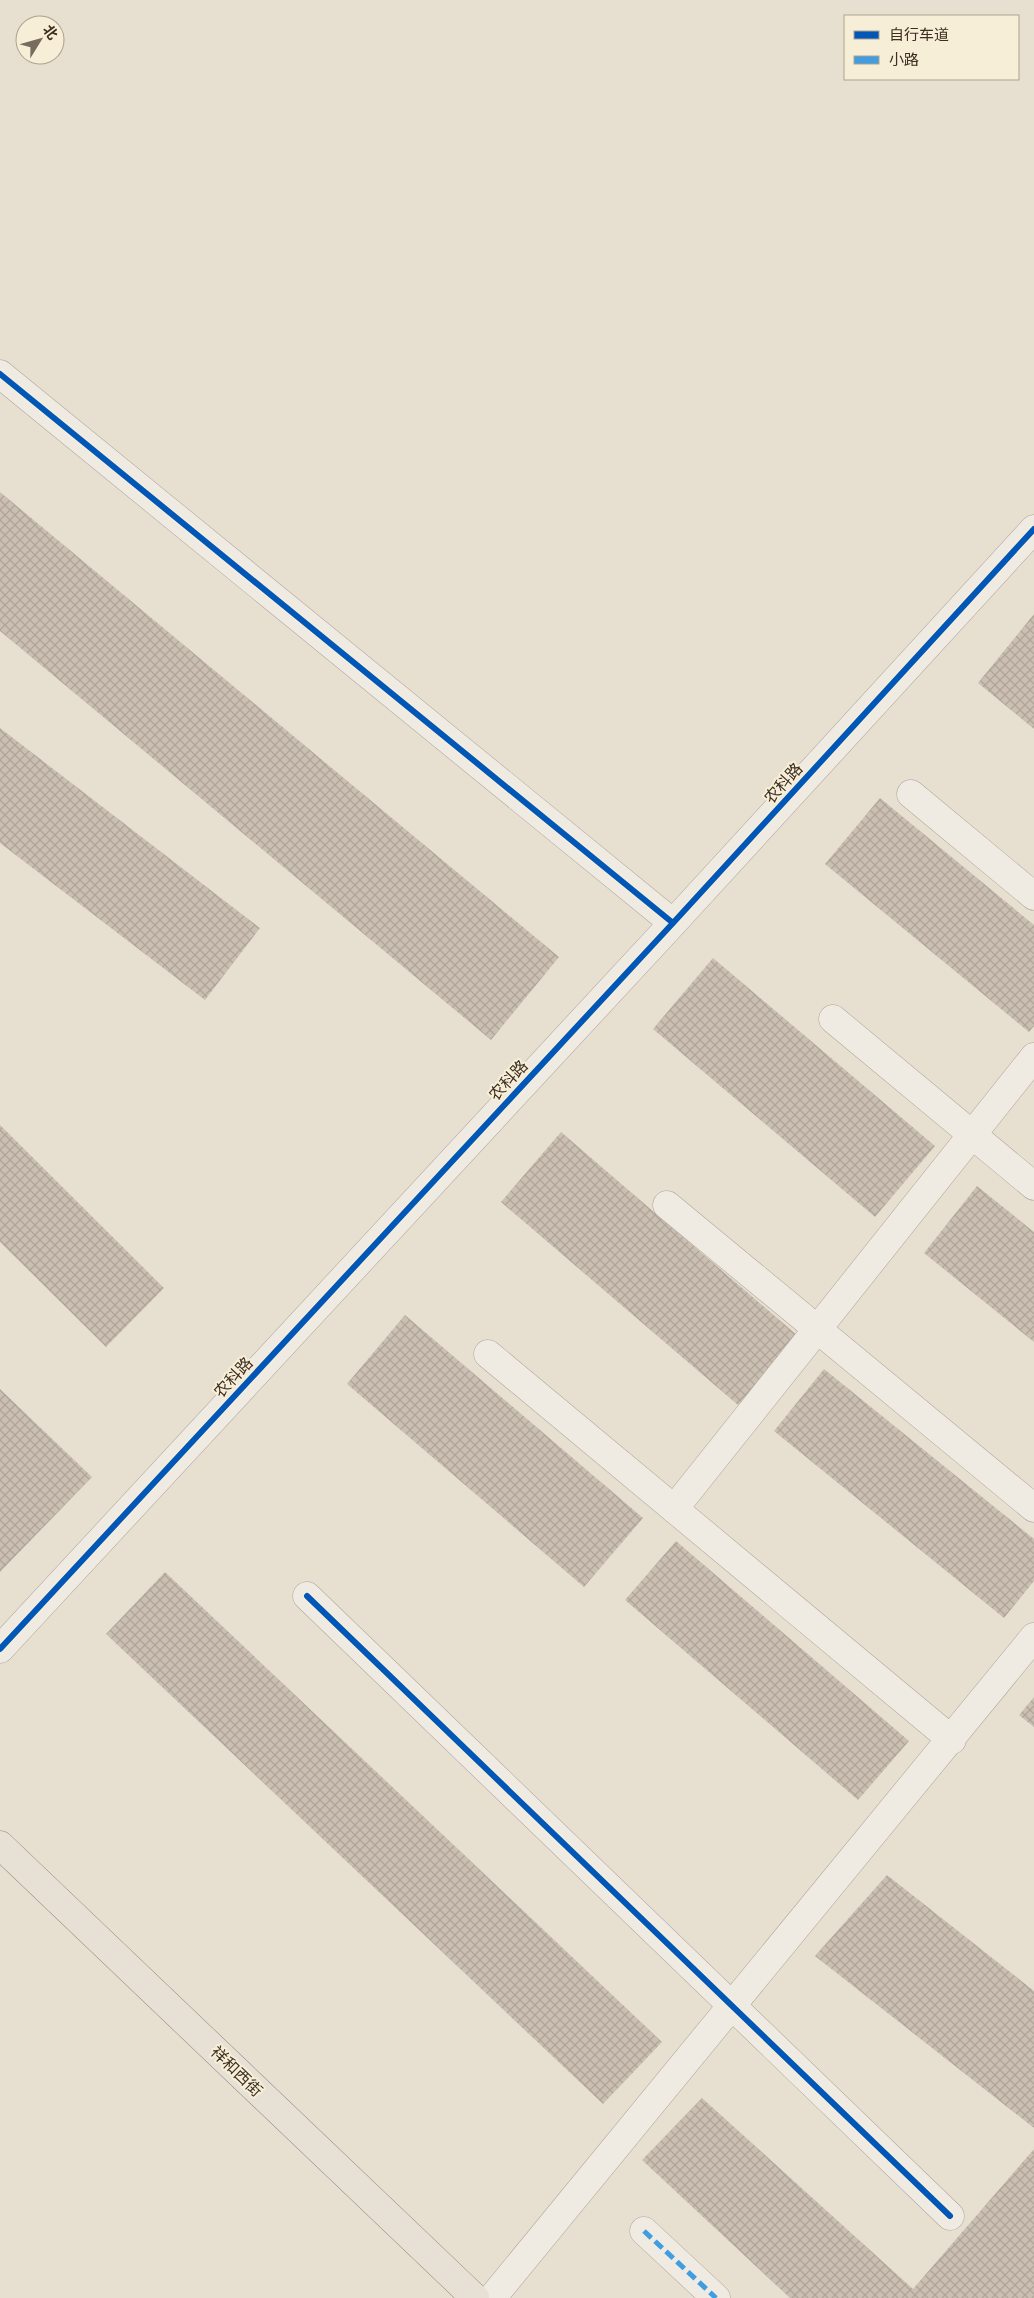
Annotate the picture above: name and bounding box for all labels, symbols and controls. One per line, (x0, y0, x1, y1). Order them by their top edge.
north arrow (15, 15, 65, 65)
legend (844, 15, 1019, 80)
text: 北 (39, 21, 62, 43)
text: 自行车道 (889, 25, 949, 44)
text: 小路 (889, 50, 919, 69)
street label: 农科路 (760, 758, 806, 808)
street label: 农科路 (484, 1056, 532, 1104)
street label: 农科路 (209, 1353, 257, 1401)
street label: 祥和西街 (207, 2042, 267, 2100)

